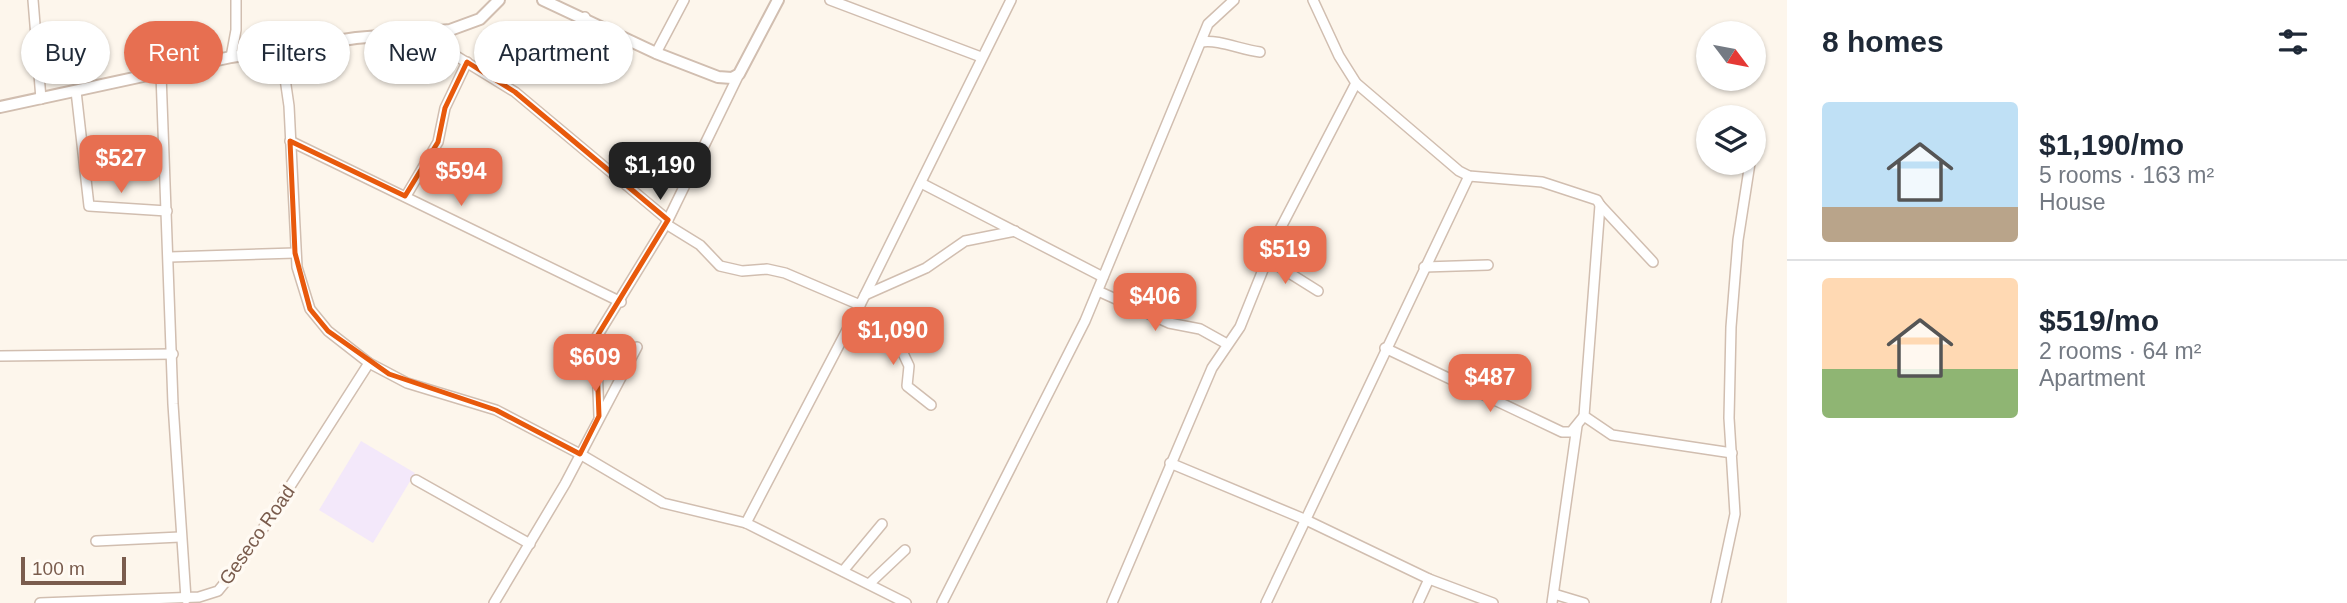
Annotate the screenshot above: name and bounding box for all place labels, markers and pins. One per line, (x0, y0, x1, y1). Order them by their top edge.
pin: $527 (80, 136, 162, 195)
pin: $1,190 (603, 142, 717, 202)
pin: $594 (420, 148, 502, 208)
pin: $519 (1244, 226, 1326, 286)
pin: $406 (1114, 274, 1196, 333)
pin: $1,090 (836, 308, 950, 367)
pin: $609 (554, 334, 636, 394)
pin: $487 (1449, 354, 1531, 414)

